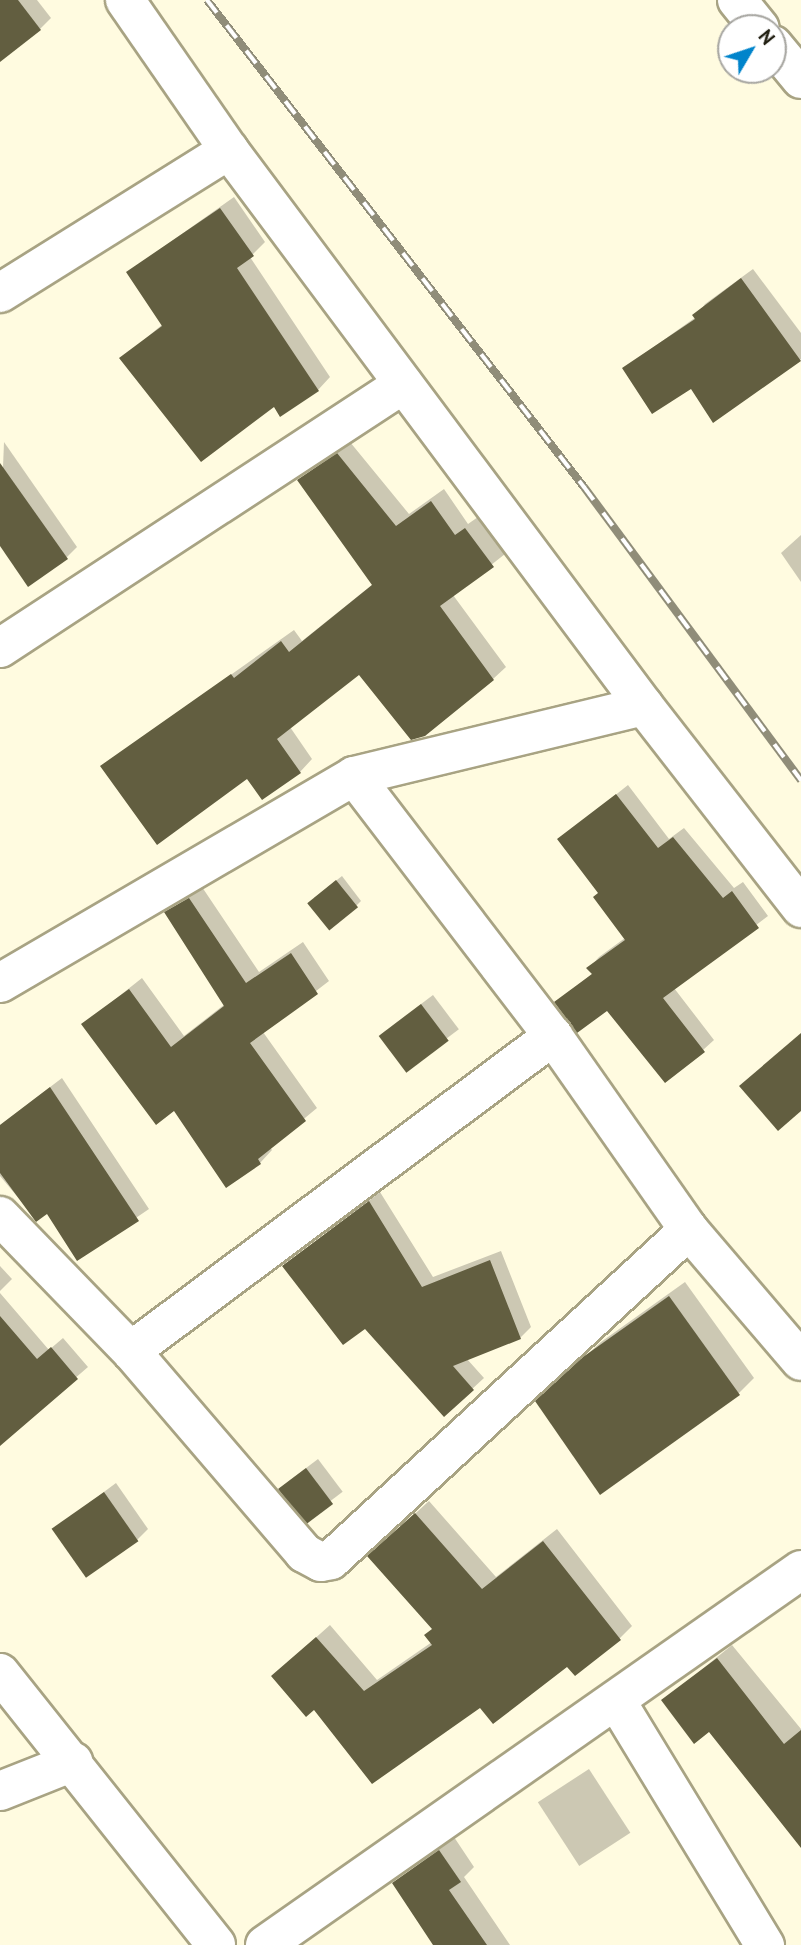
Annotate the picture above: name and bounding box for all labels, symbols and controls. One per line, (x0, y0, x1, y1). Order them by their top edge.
north arrow (717, 14, 787, 84)
text: N (754, 25, 780, 49)

